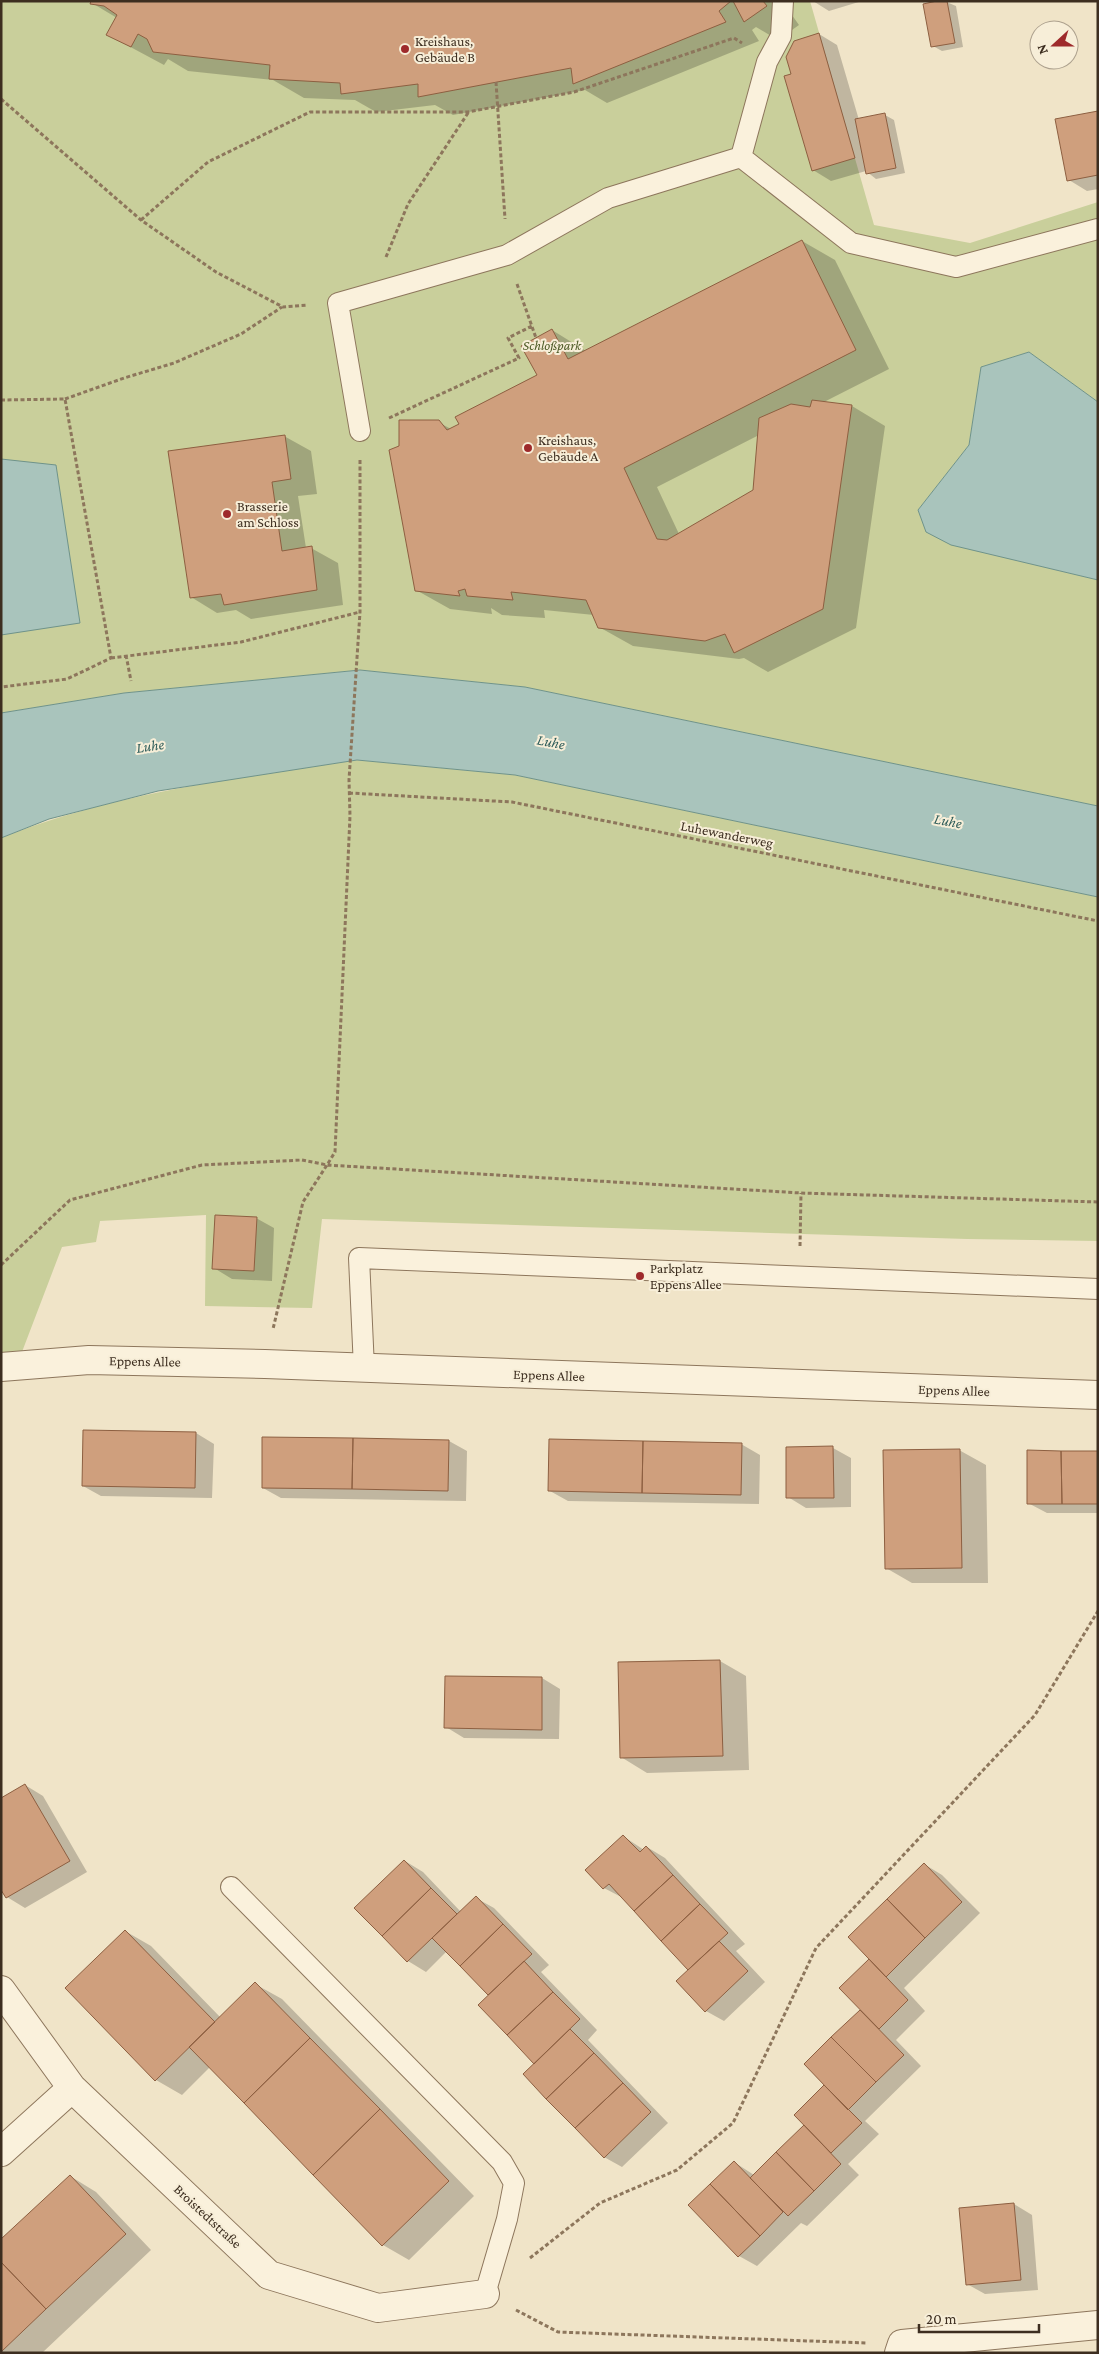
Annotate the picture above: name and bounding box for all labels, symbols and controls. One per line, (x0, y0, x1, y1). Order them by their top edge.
north arrow (1029, 20, 1079, 70)
place label: Kreishaus, Gebäude B (415, 33, 475, 65)
text: N (1033, 42, 1051, 57)
marker: Kreishaus, Gebäude B (399, 43, 411, 55)
park label: Schloßpark (523, 337, 582, 353)
place label: Kreishaus, Gebäude A (538, 432, 598, 464)
marker: Kreishaus, Gebäude A (522, 442, 534, 454)
place label: Brasserie am Schloss (237, 498, 299, 530)
marker: Brasserie am Schloss (221, 508, 233, 520)
water label: Luhe (536, 731, 567, 753)
water label: Luhe (135, 736, 165, 756)
water label: Luhe (933, 810, 964, 832)
street label: Luhewanderweg (679, 817, 775, 851)
place label: Parkplatz Eppens Allee (650, 1260, 722, 1292)
marker: Parkplatz Eppens Allee (634, 1270, 646, 1282)
street label: Eppens Allee (109, 1352, 181, 1370)
street label: Eppens Allee (513, 1366, 585, 1384)
street label: Eppens Allee (918, 1381, 990, 1399)
street label: Broistedtstraße (171, 2181, 245, 2251)
scale bar (919, 2302, 1039, 2334)
text: 20 m (926, 2311, 957, 2327)

